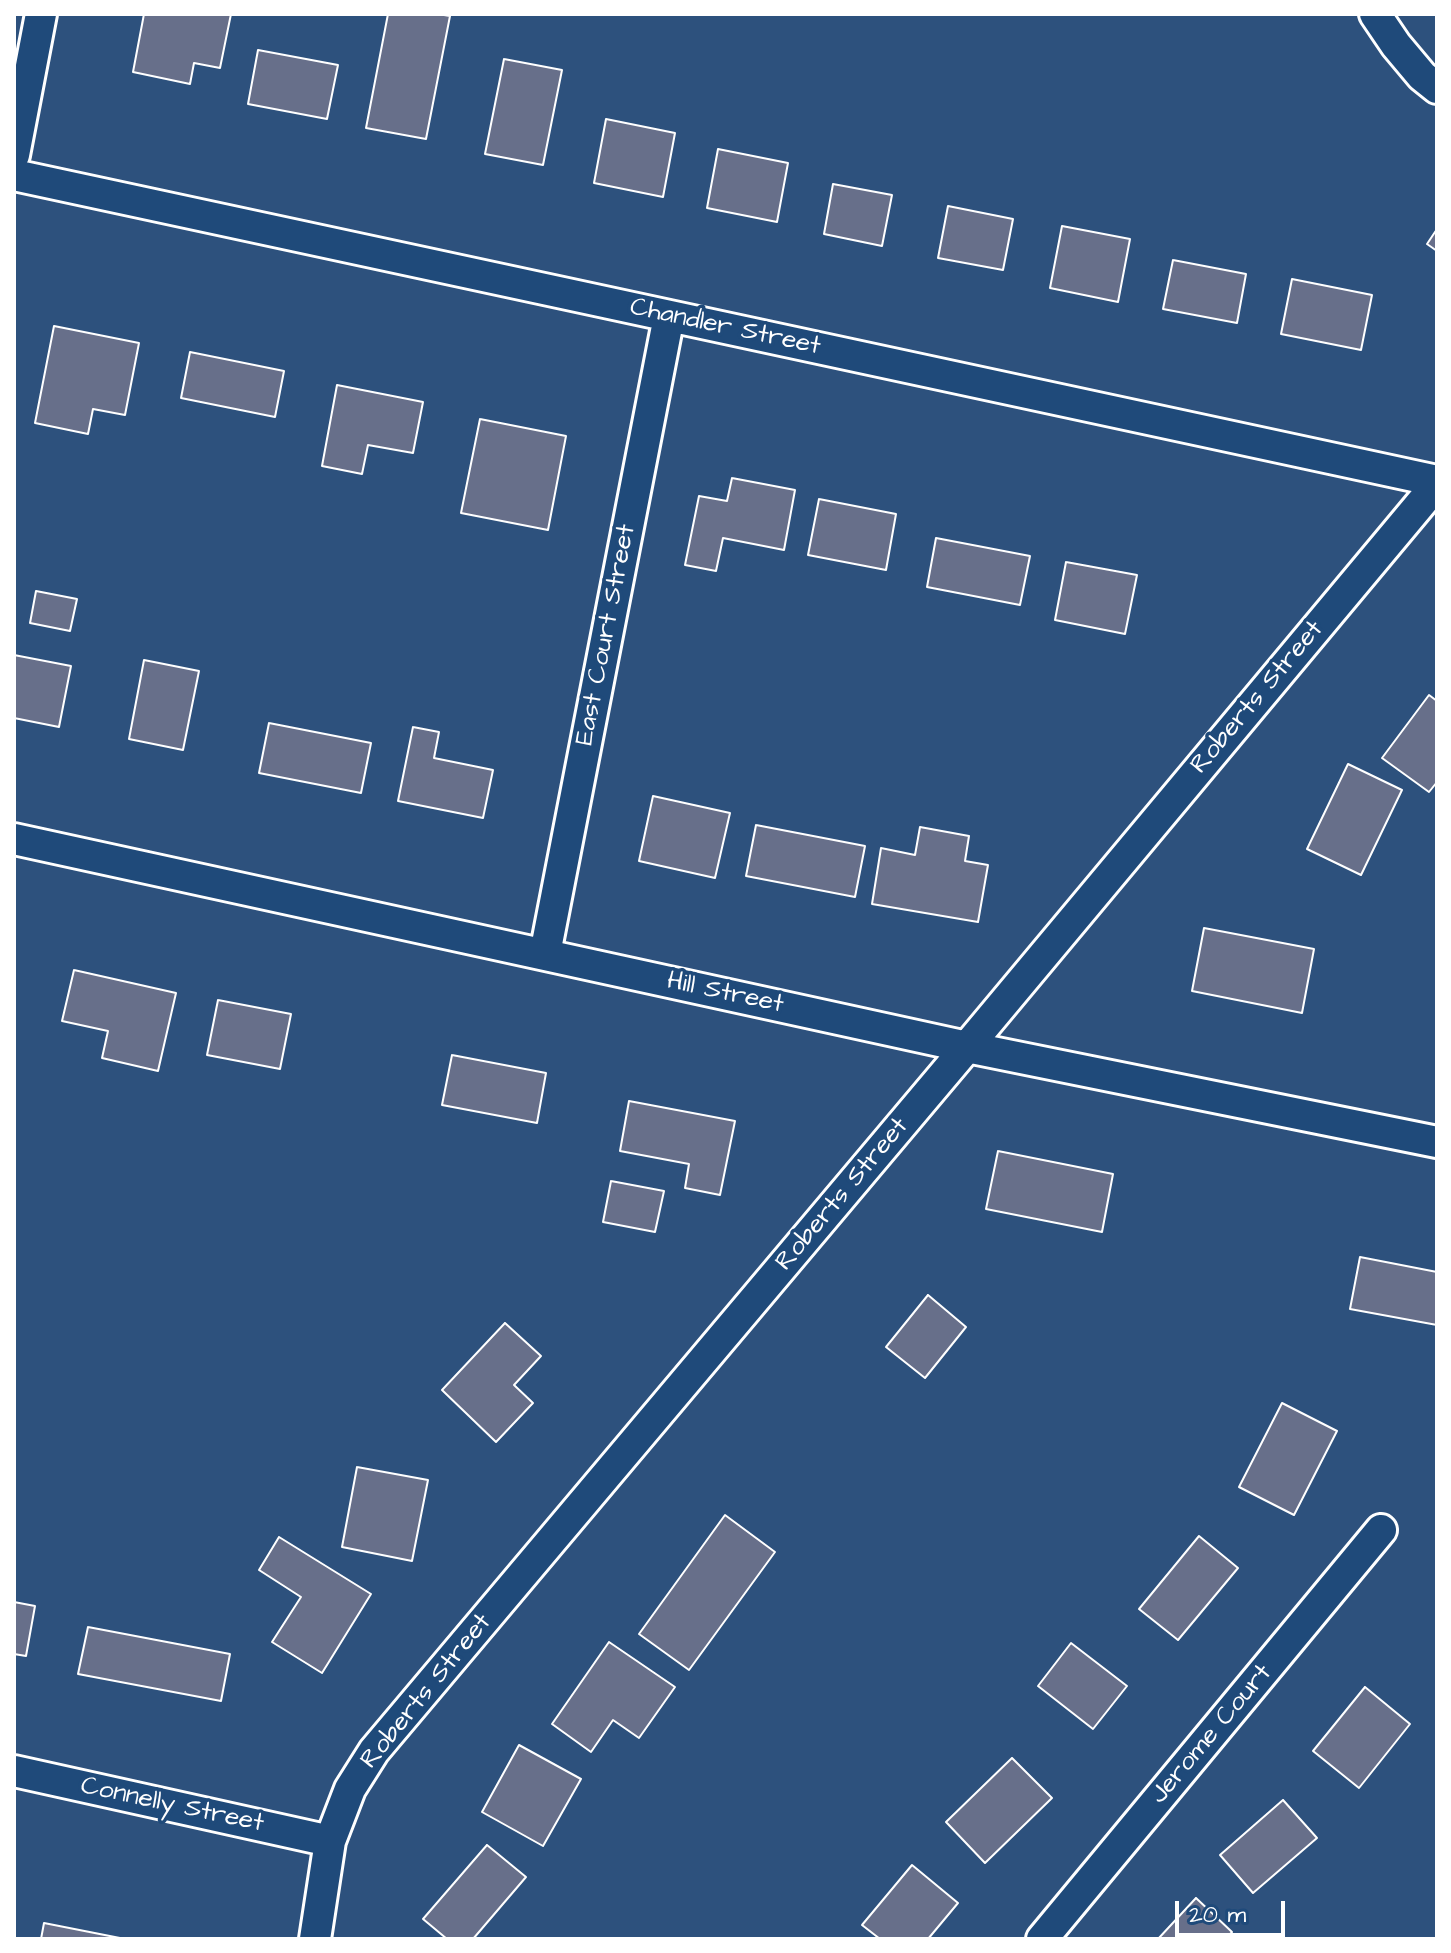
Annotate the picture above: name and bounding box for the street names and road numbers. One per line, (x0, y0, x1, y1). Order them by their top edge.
street label: Chandler Street (627, 293, 823, 363)
street label: East Court Street (570, 522, 644, 748)
street label: Roberts Street (1185, 615, 1331, 781)
street label: Hill Street (664, 966, 786, 1022)
street label: Roberts Street (770, 1112, 916, 1278)
street label: Roberts Street (355, 1608, 499, 1776)
street label: Jerome Court (1145, 1659, 1279, 1811)
street label: Connelly Street (78, 1771, 266, 1841)

